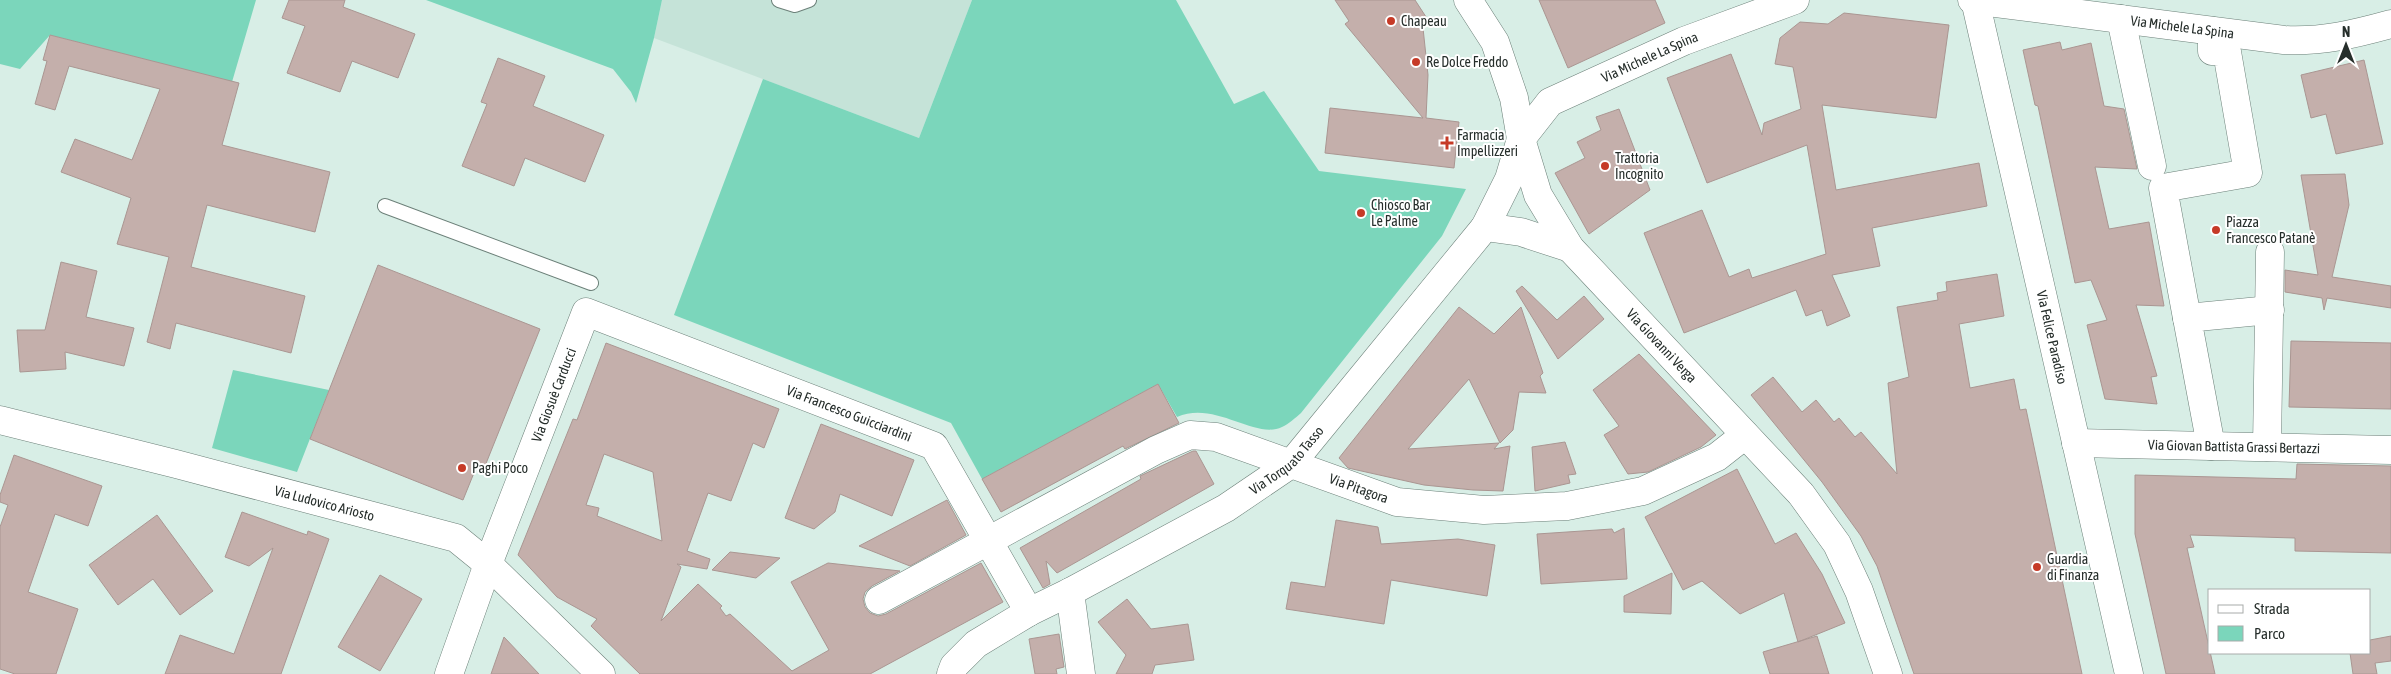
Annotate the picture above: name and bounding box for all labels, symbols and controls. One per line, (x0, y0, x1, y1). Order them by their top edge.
street label: Via Michele La Spina (2130, 12, 2235, 42)
place label: Chapeau (1401, 13, 1447, 29)
marker: Chapeau (1385, 15, 1397, 27)
north arrow (2321, 20, 2371, 70)
text: N (2342, 24, 2350, 40)
street label: Via Michele La Spina (1599, 29, 1700, 86)
place label: Re Dolce Freddo (1426, 54, 1508, 70)
marker: Re Dolce Freddo (1410, 56, 1422, 68)
place label: Farmacia Impellizzeri (1457, 127, 1518, 159)
marker: Farmacia Impellizzeri (1441, 137, 1453, 149)
place label: Trattoria Incognito (1615, 150, 1664, 182)
marker: Trattoria Incognito (1599, 160, 1611, 172)
place label: Chiosco Bar Le Palme (1371, 197, 1431, 229)
marker: Chiosco Bar Le Palme (1355, 207, 1367, 219)
place label: Piazza Francesco Patanè (2226, 214, 2315, 246)
marker: Piazza Francesco Patanè (2210, 224, 2222, 236)
street label: Via Felice Paradiso (2034, 289, 2071, 386)
street label: Via Giovanni Verga (1623, 305, 1700, 386)
street label: Via Giosuè Carducci (528, 346, 579, 444)
street label: Via Francesco Guicciardini (784, 382, 914, 445)
street label: Via Torquato Tasso (1246, 423, 1327, 498)
street label: Via Giovan Battista Grassi Bertazzi (2148, 437, 2320, 456)
place label: Paghi Poco (472, 460, 528, 476)
marker: Paghi Poco (456, 462, 468, 474)
street label: Via Pitagora (1327, 470, 1391, 506)
street label: Via Ludovico Ariosto (273, 482, 376, 524)
place label: Guardia di Finanza (2047, 551, 2099, 583)
marker: Guardia di Finanza (2031, 561, 2043, 573)
legend (2208, 589, 2371, 654)
text: Strada (2254, 600, 2290, 617)
text: Parco (2254, 625, 2285, 642)

